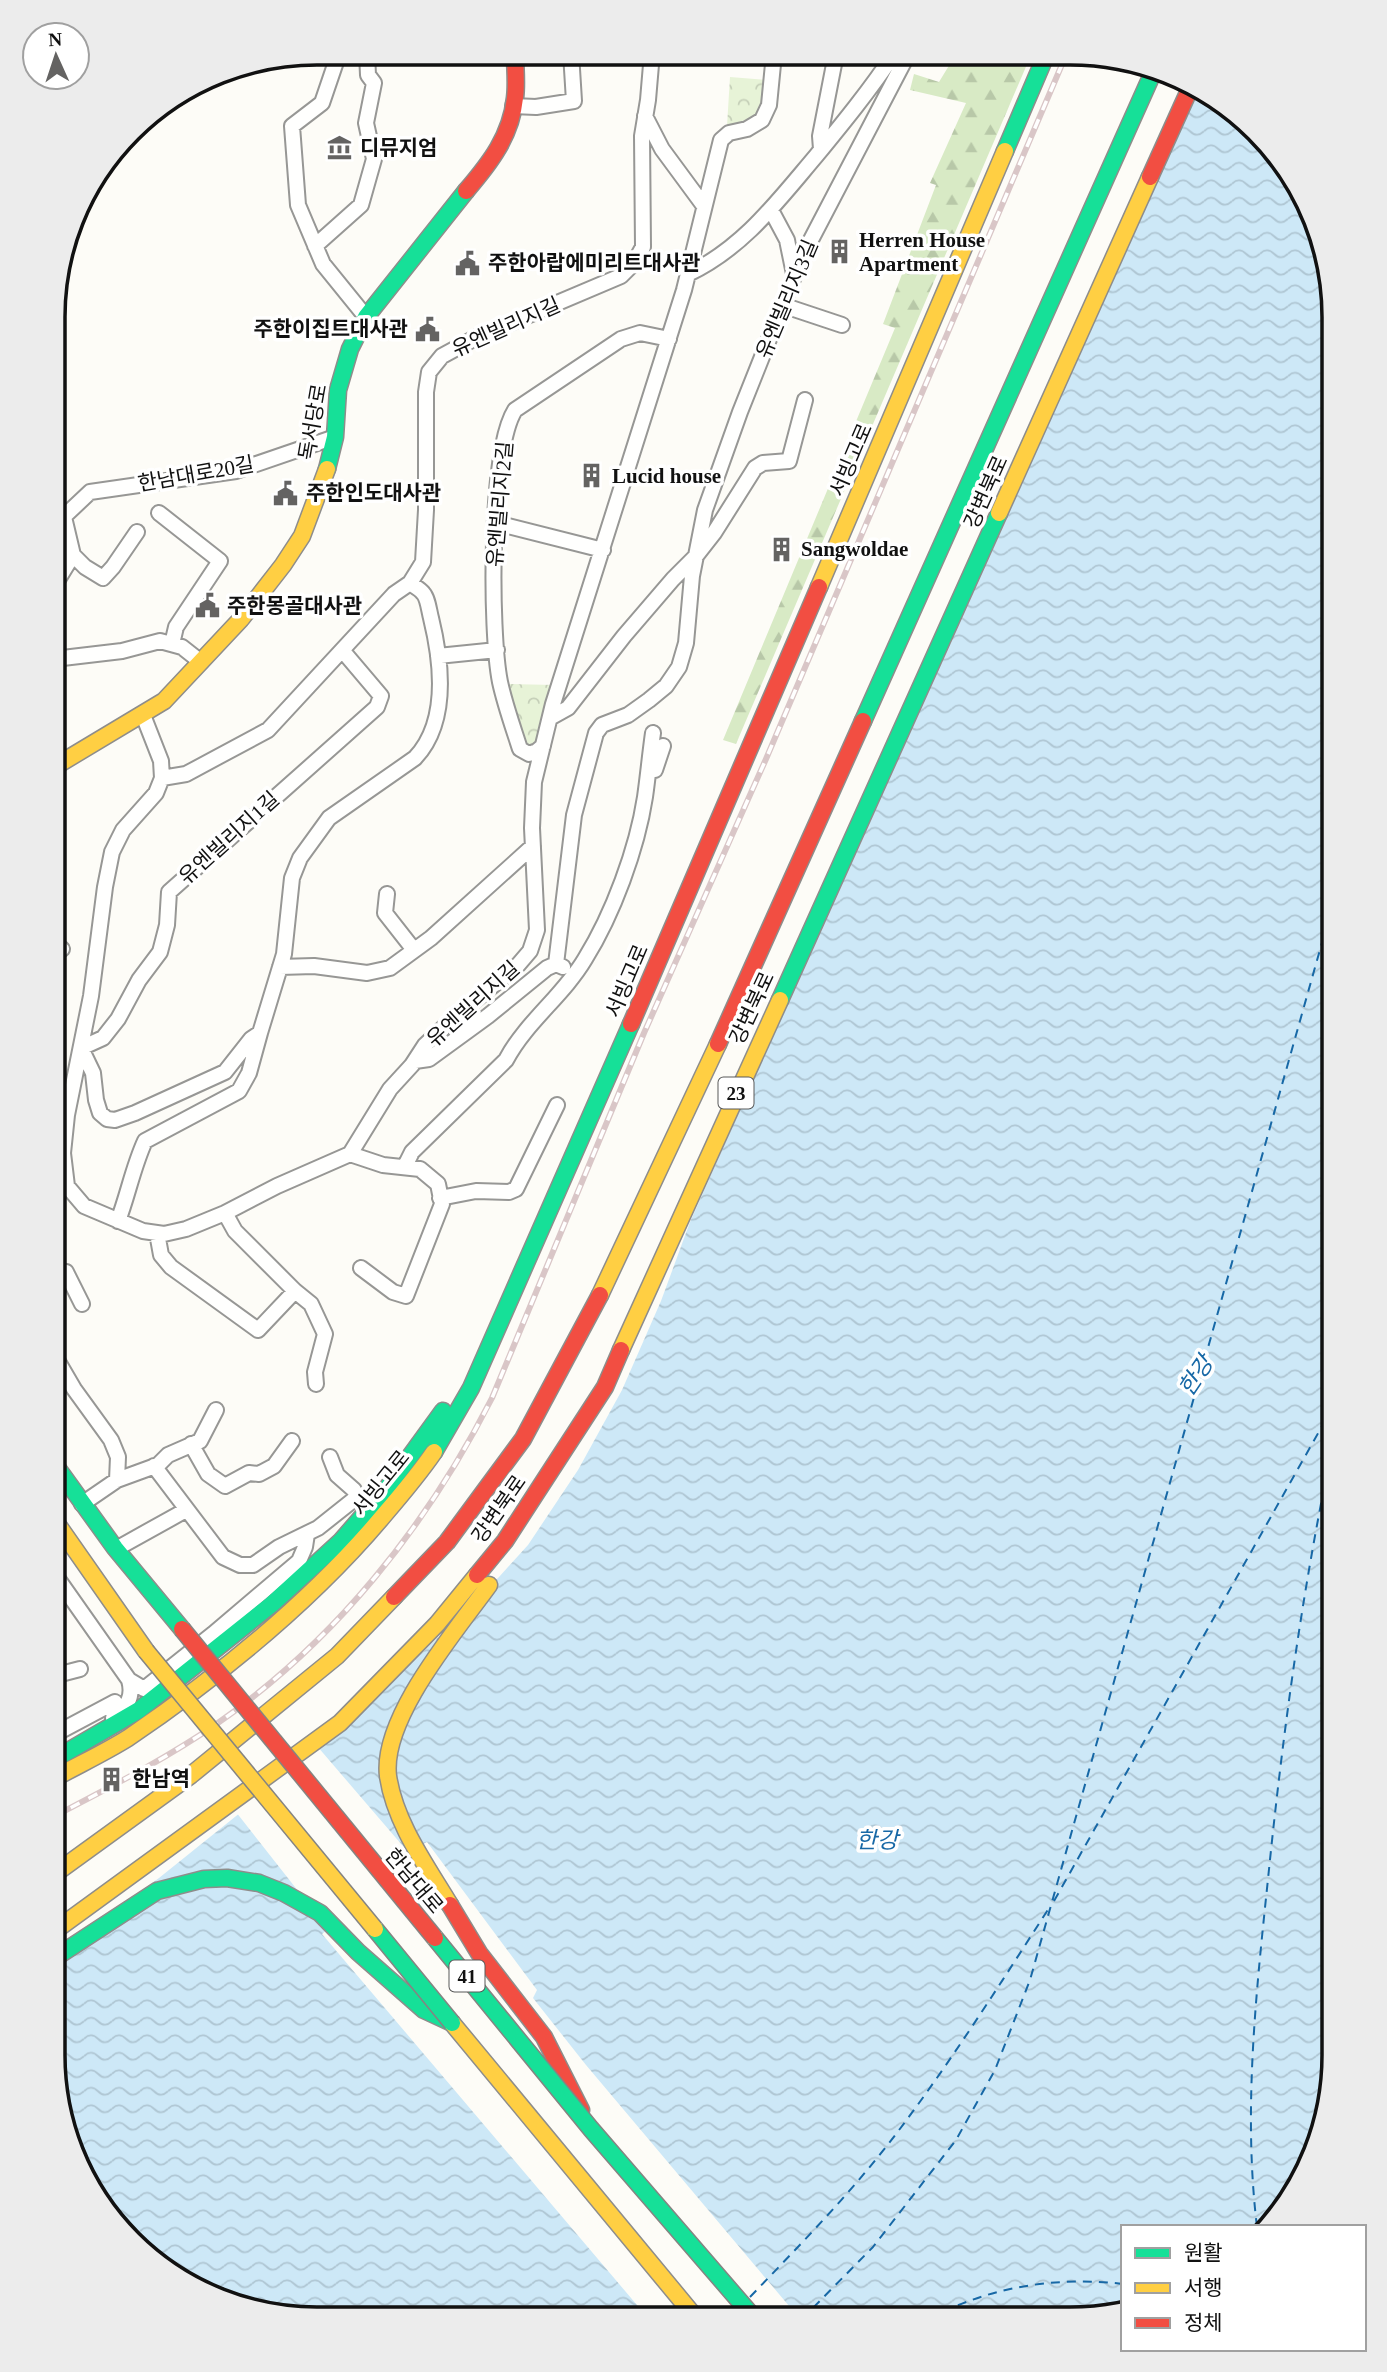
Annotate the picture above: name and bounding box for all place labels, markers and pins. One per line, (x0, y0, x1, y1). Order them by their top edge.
museum icon: 디뮤지엄 (326, 134, 354, 162)
place label: 디뮤지엄 (360, 136, 437, 160)
place label: Herren House Apartment (859, 228, 985, 276)
building icon: Herren House Apartment (825, 238, 853, 266)
public building icon: 주한아랍에미리트대사관 (454, 249, 482, 277)
place label: 주한아랍에미리트대사관 (488, 251, 701, 275)
public building icon: 주한이집트대사관 (414, 315, 442, 343)
place label: 주한이집트대사관 (253, 317, 408, 341)
building icon: Lucid house (578, 462, 606, 490)
place label: Lucid house (612, 464, 721, 488)
public building icon: 주한인도대사관 (272, 479, 300, 507)
place label: 주한인도대사관 (306, 481, 441, 505)
building icon: Sangwoldae (767, 535, 795, 563)
place label: Sangwoldae (801, 537, 908, 561)
public building icon: 주한몽골대사관 (193, 592, 221, 620)
place label: 주한몽골대사관 (227, 594, 362, 618)
building icon: 한남역 (98, 1765, 126, 1793)
place label: 한남역 (132, 1767, 190, 1791)

